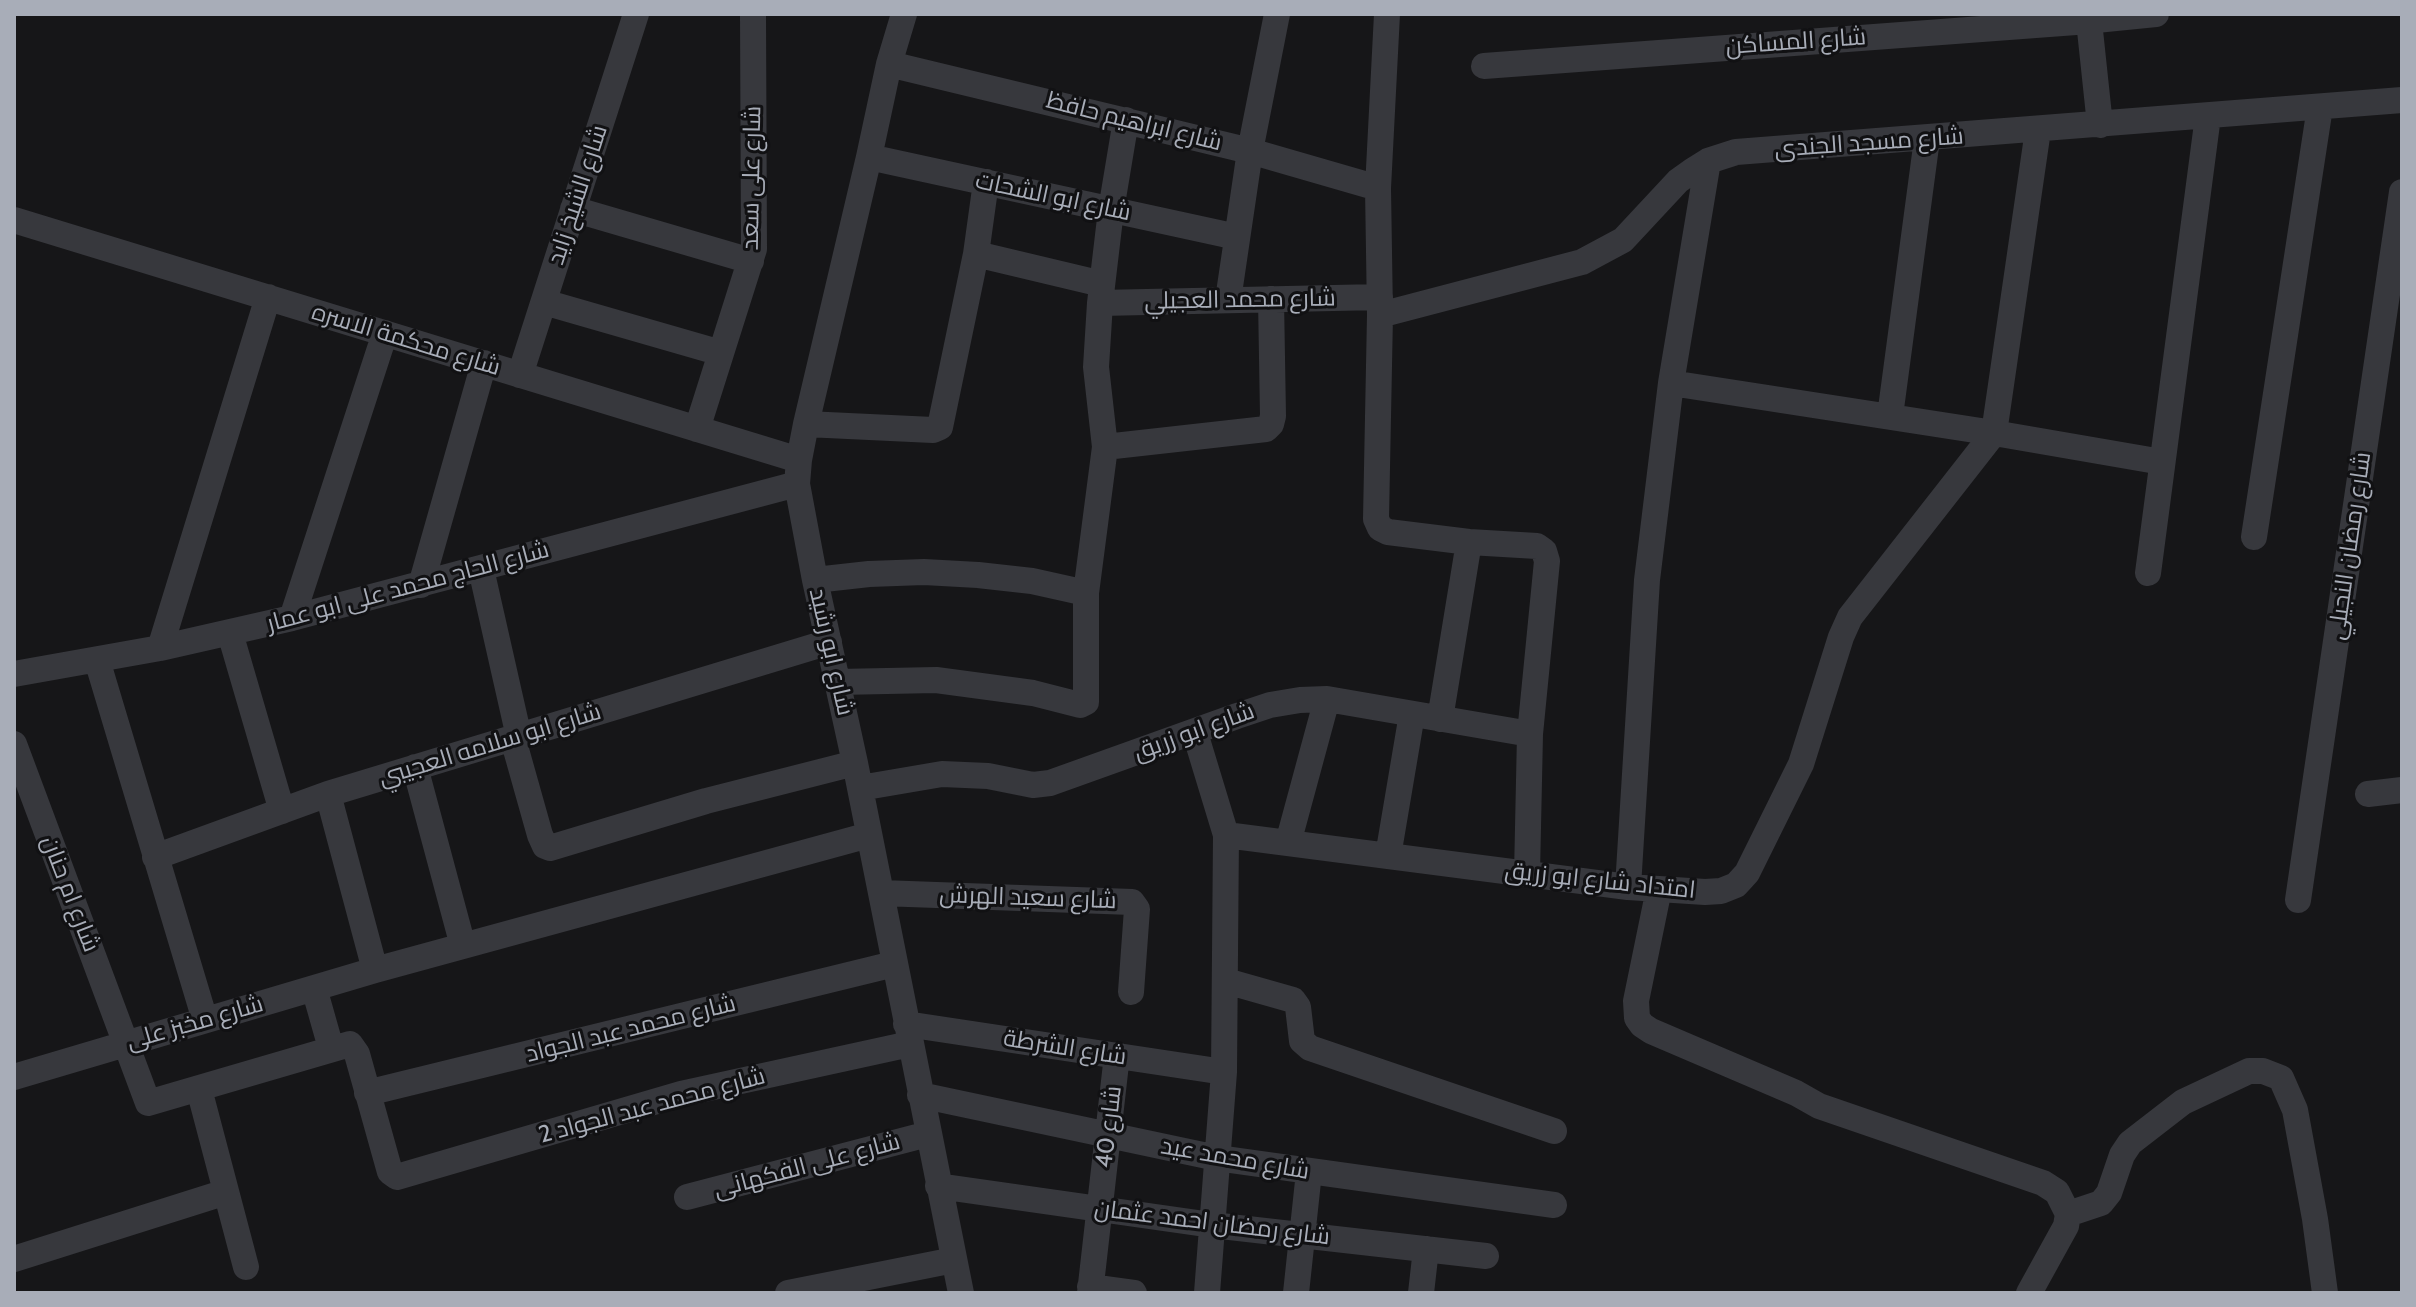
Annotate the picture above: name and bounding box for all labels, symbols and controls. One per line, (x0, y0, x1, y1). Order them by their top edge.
street label: شارع المساكن (1725, 23, 1867, 61)
street label: شارع ابراهيم حافظ (1043, 86, 1225, 158)
street label: شارع على سعد (736, 105, 768, 251)
street label: شارع الشيخ زايد (542, 122, 614, 268)
street label: شارع مسجد الجندى (1773, 122, 1965, 164)
street label: شارع ابو الشحات (973, 166, 1133, 228)
street label: شارع محمد العجيلي (1144, 284, 1336, 316)
street label: شارع محكمة الاسره (308, 298, 504, 382)
street label: شارع رمضان النجيلي (2323, 450, 2377, 642)
street label: شارع الحاج محمد على ابو عمار (264, 535, 552, 639)
street label: شارع ابو رشيد (802, 585, 860, 719)
street label: شارع ابو سلامه العجيبي (375, 697, 605, 793)
street label: شارع ابو زريق (1130, 697, 1258, 767)
street label: شارع ام حنان (35, 832, 105, 956)
street label: امتداد شارع ابو زريق (1503, 857, 1697, 905)
street label: شارع سعيد الهرش (939, 881, 1117, 915)
street label: شارع محمد عبد الجواد (523, 989, 739, 1069)
street label: شارع مخبز على (123, 990, 267, 1056)
street label: شارع الشرطة (1001, 1024, 1129, 1072)
street label: شارع محمد عبد الجواد 2 (536, 1062, 768, 1150)
street label: شارع 40 (1090, 1084, 1128, 1170)
street label: شارع على الفكهانى (711, 1127, 903, 1205)
street label: شارع محمد عيد (1158, 1132, 1312, 1186)
street label: شارع رمضان احمد عثمان (1092, 1194, 1332, 1252)

